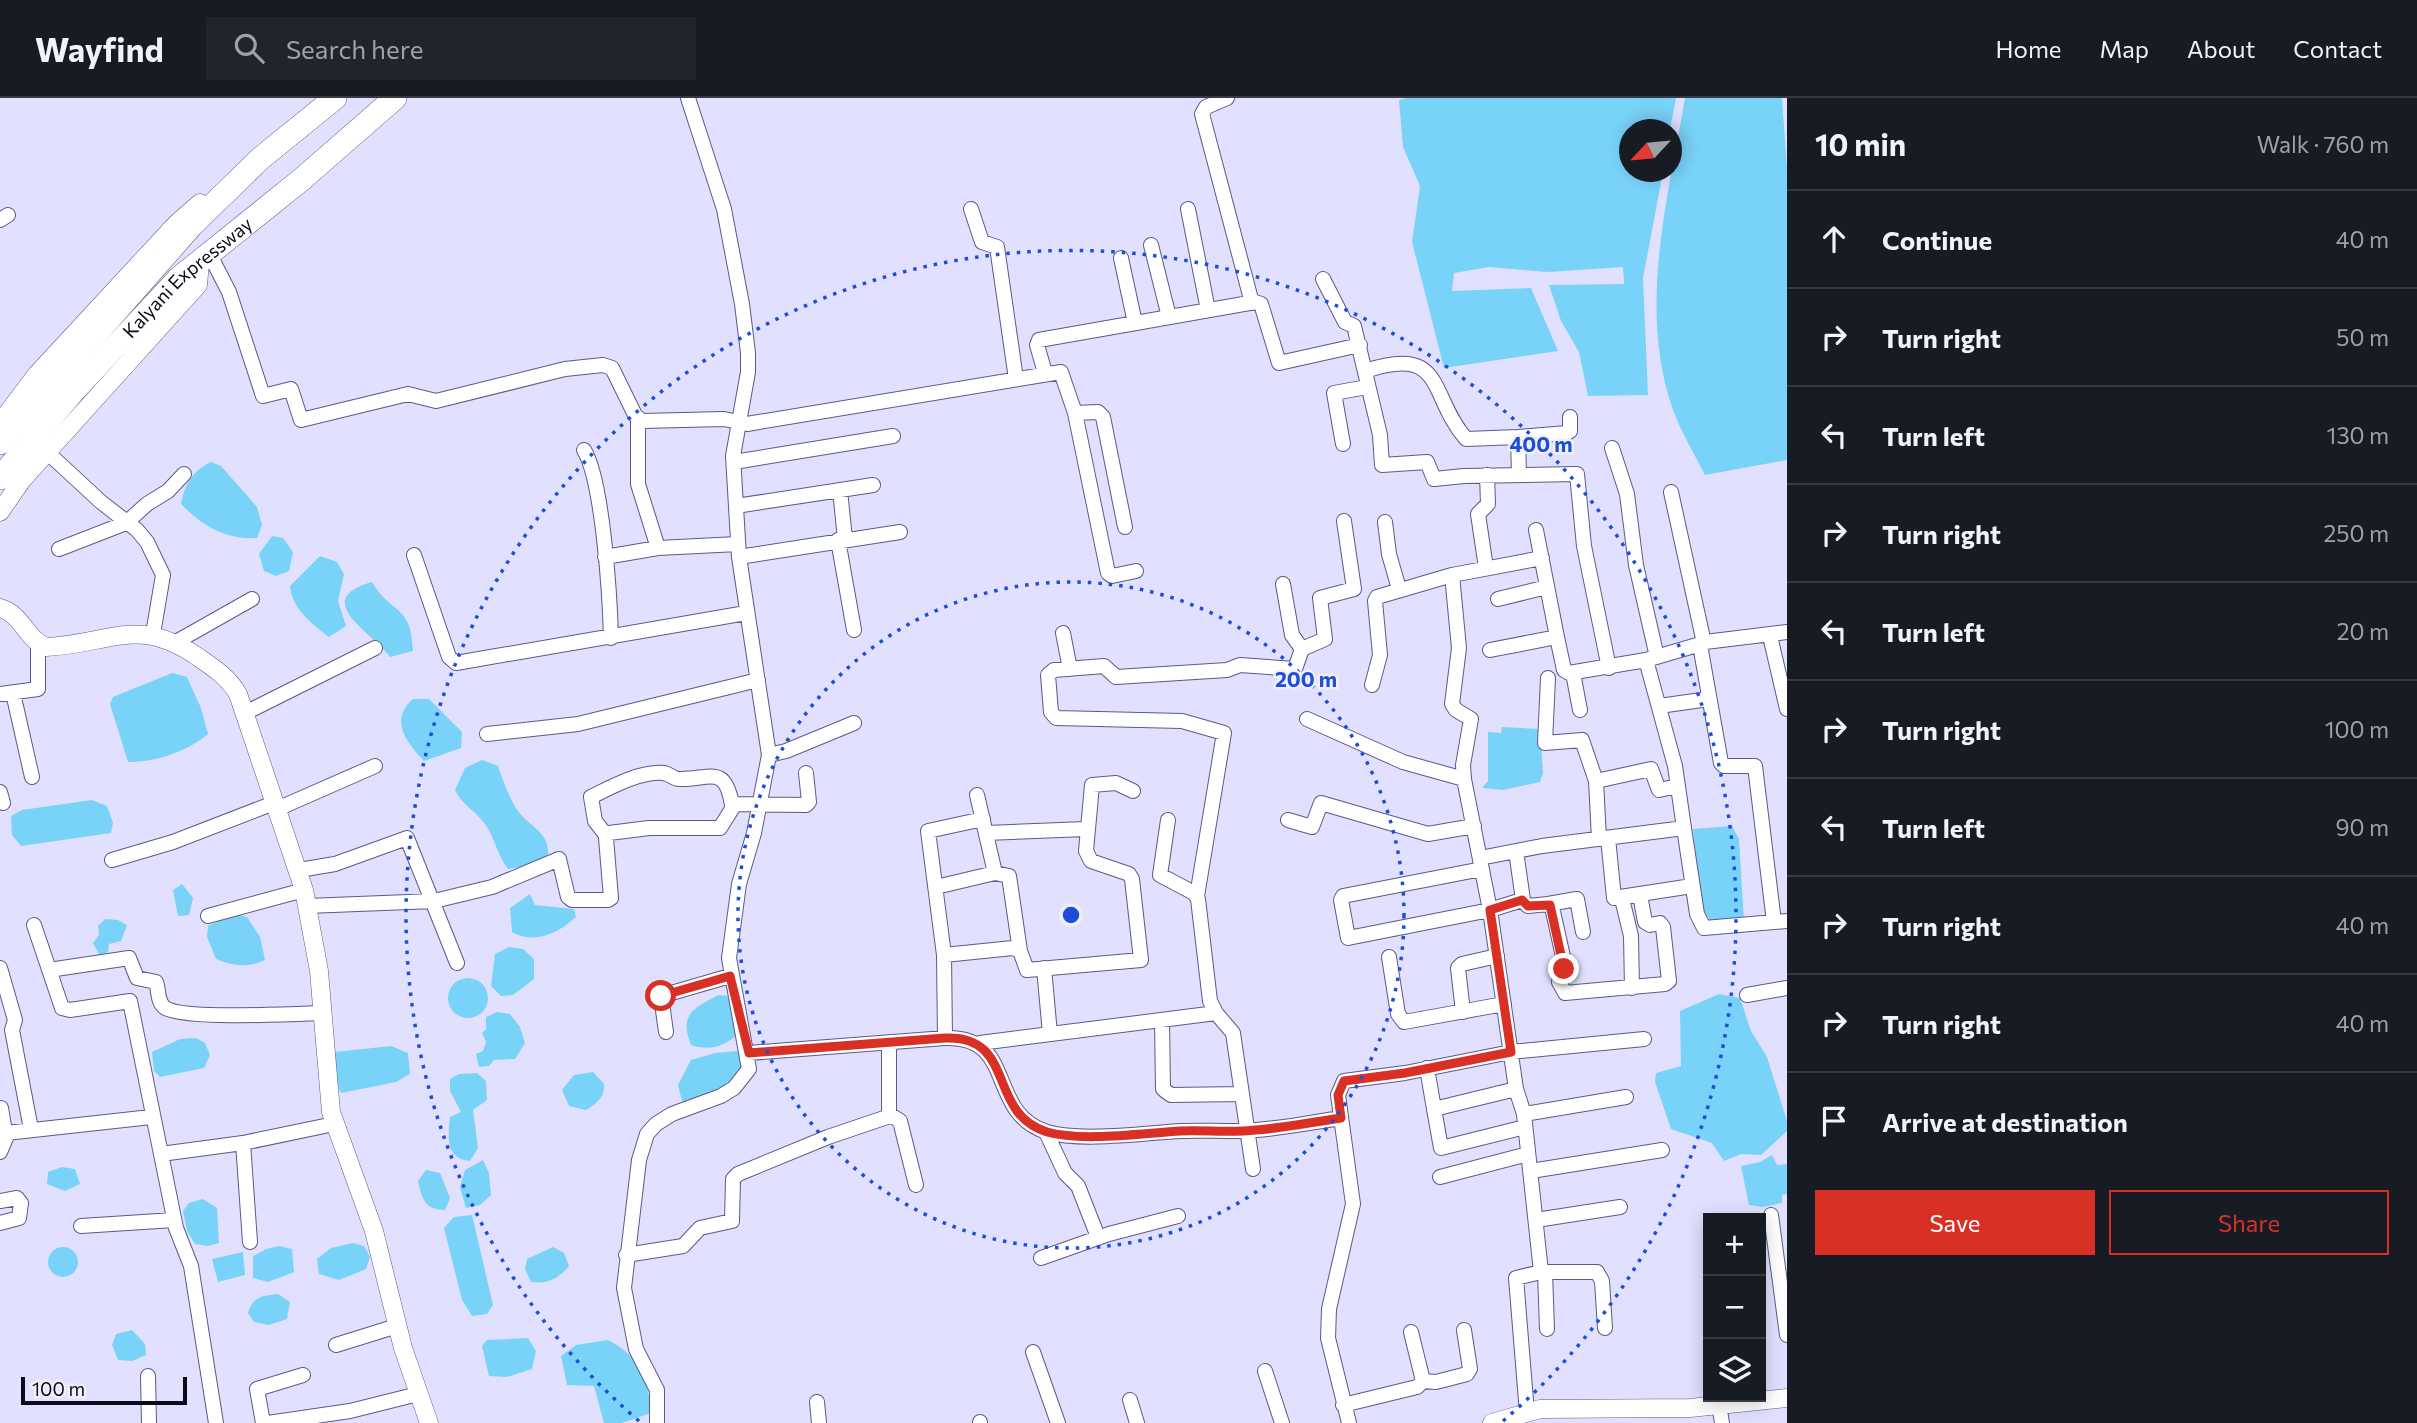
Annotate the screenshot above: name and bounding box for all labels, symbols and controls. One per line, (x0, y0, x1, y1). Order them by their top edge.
search box (206, 17, 696, 80)
text: Wayfind (35, 28, 164, 69)
icon: search (230, 29, 268, 67)
text: Search here (286, 33, 423, 64)
text: Home (1996, 34, 2062, 63)
text: Map (2100, 34, 2149, 63)
text: About (2187, 34, 2255, 63)
text: Contact (2293, 34, 2382, 63)
north arrow (1619, 119, 1682, 182)
text: 10 min (1815, 125, 1906, 162)
text: Walk · 760 m (2257, 130, 2389, 158)
street label: Kalyani Expressway (117, 212, 257, 342)
icon: ahead (1815, 220, 1853, 258)
text: Continue (1882, 224, 1992, 255)
text: 40 m (2336, 225, 2389, 253)
icon: right (1815, 318, 1853, 356)
text: Turn right (1882, 322, 2001, 353)
text: 50 m (2336, 323, 2389, 351)
icon: left (1815, 416, 1853, 454)
text: Turn left (1882, 420, 1985, 451)
text: 130 m (2327, 421, 2389, 449)
text: 400 m (1509, 431, 1573, 456)
icon: right (1815, 514, 1853, 552)
text: Turn right (1882, 518, 2001, 549)
text: 250 m (2324, 519, 2389, 547)
icon: left (1815, 612, 1853, 650)
text: Turn left (1882, 616, 1985, 647)
text: 20 m (2337, 617, 2389, 645)
text: 200 m (1275, 666, 1337, 691)
icon: right (1815, 710, 1853, 748)
text: Turn right (1882, 714, 2001, 745)
text: 100 m (2325, 715, 2389, 743)
icon: left (1815, 808, 1853, 846)
text: Turn left (1882, 812, 1985, 843)
text: 90 m (2336, 813, 2389, 841)
centre of rings (1059, 903, 1083, 927)
icon: right (1815, 906, 1853, 944)
text: Turn right (1882, 910, 2001, 941)
text: 40 m (2336, 911, 2389, 939)
route end (1548, 953, 1579, 984)
route start (645, 980, 676, 1011)
icon: right (1815, 1004, 1853, 1042)
text: Turn right (1882, 1008, 2001, 1039)
text: 40 m (2336, 1009, 2389, 1037)
icon: arrive (1815, 1102, 1853, 1140)
text: Arrive at destination (1882, 1106, 2128, 1137)
button: Save (1815, 1190, 2095, 1255)
button: Share (2109, 1190, 2389, 1255)
map controls (1703, 1213, 1766, 1402)
button: + (1703, 1213, 1766, 1276)
button: − (1703, 1276, 1766, 1339)
button: layers (1703, 1339, 1766, 1402)
scale bar (21, 1374, 187, 1406)
text: 100 m (32, 1377, 85, 1400)

